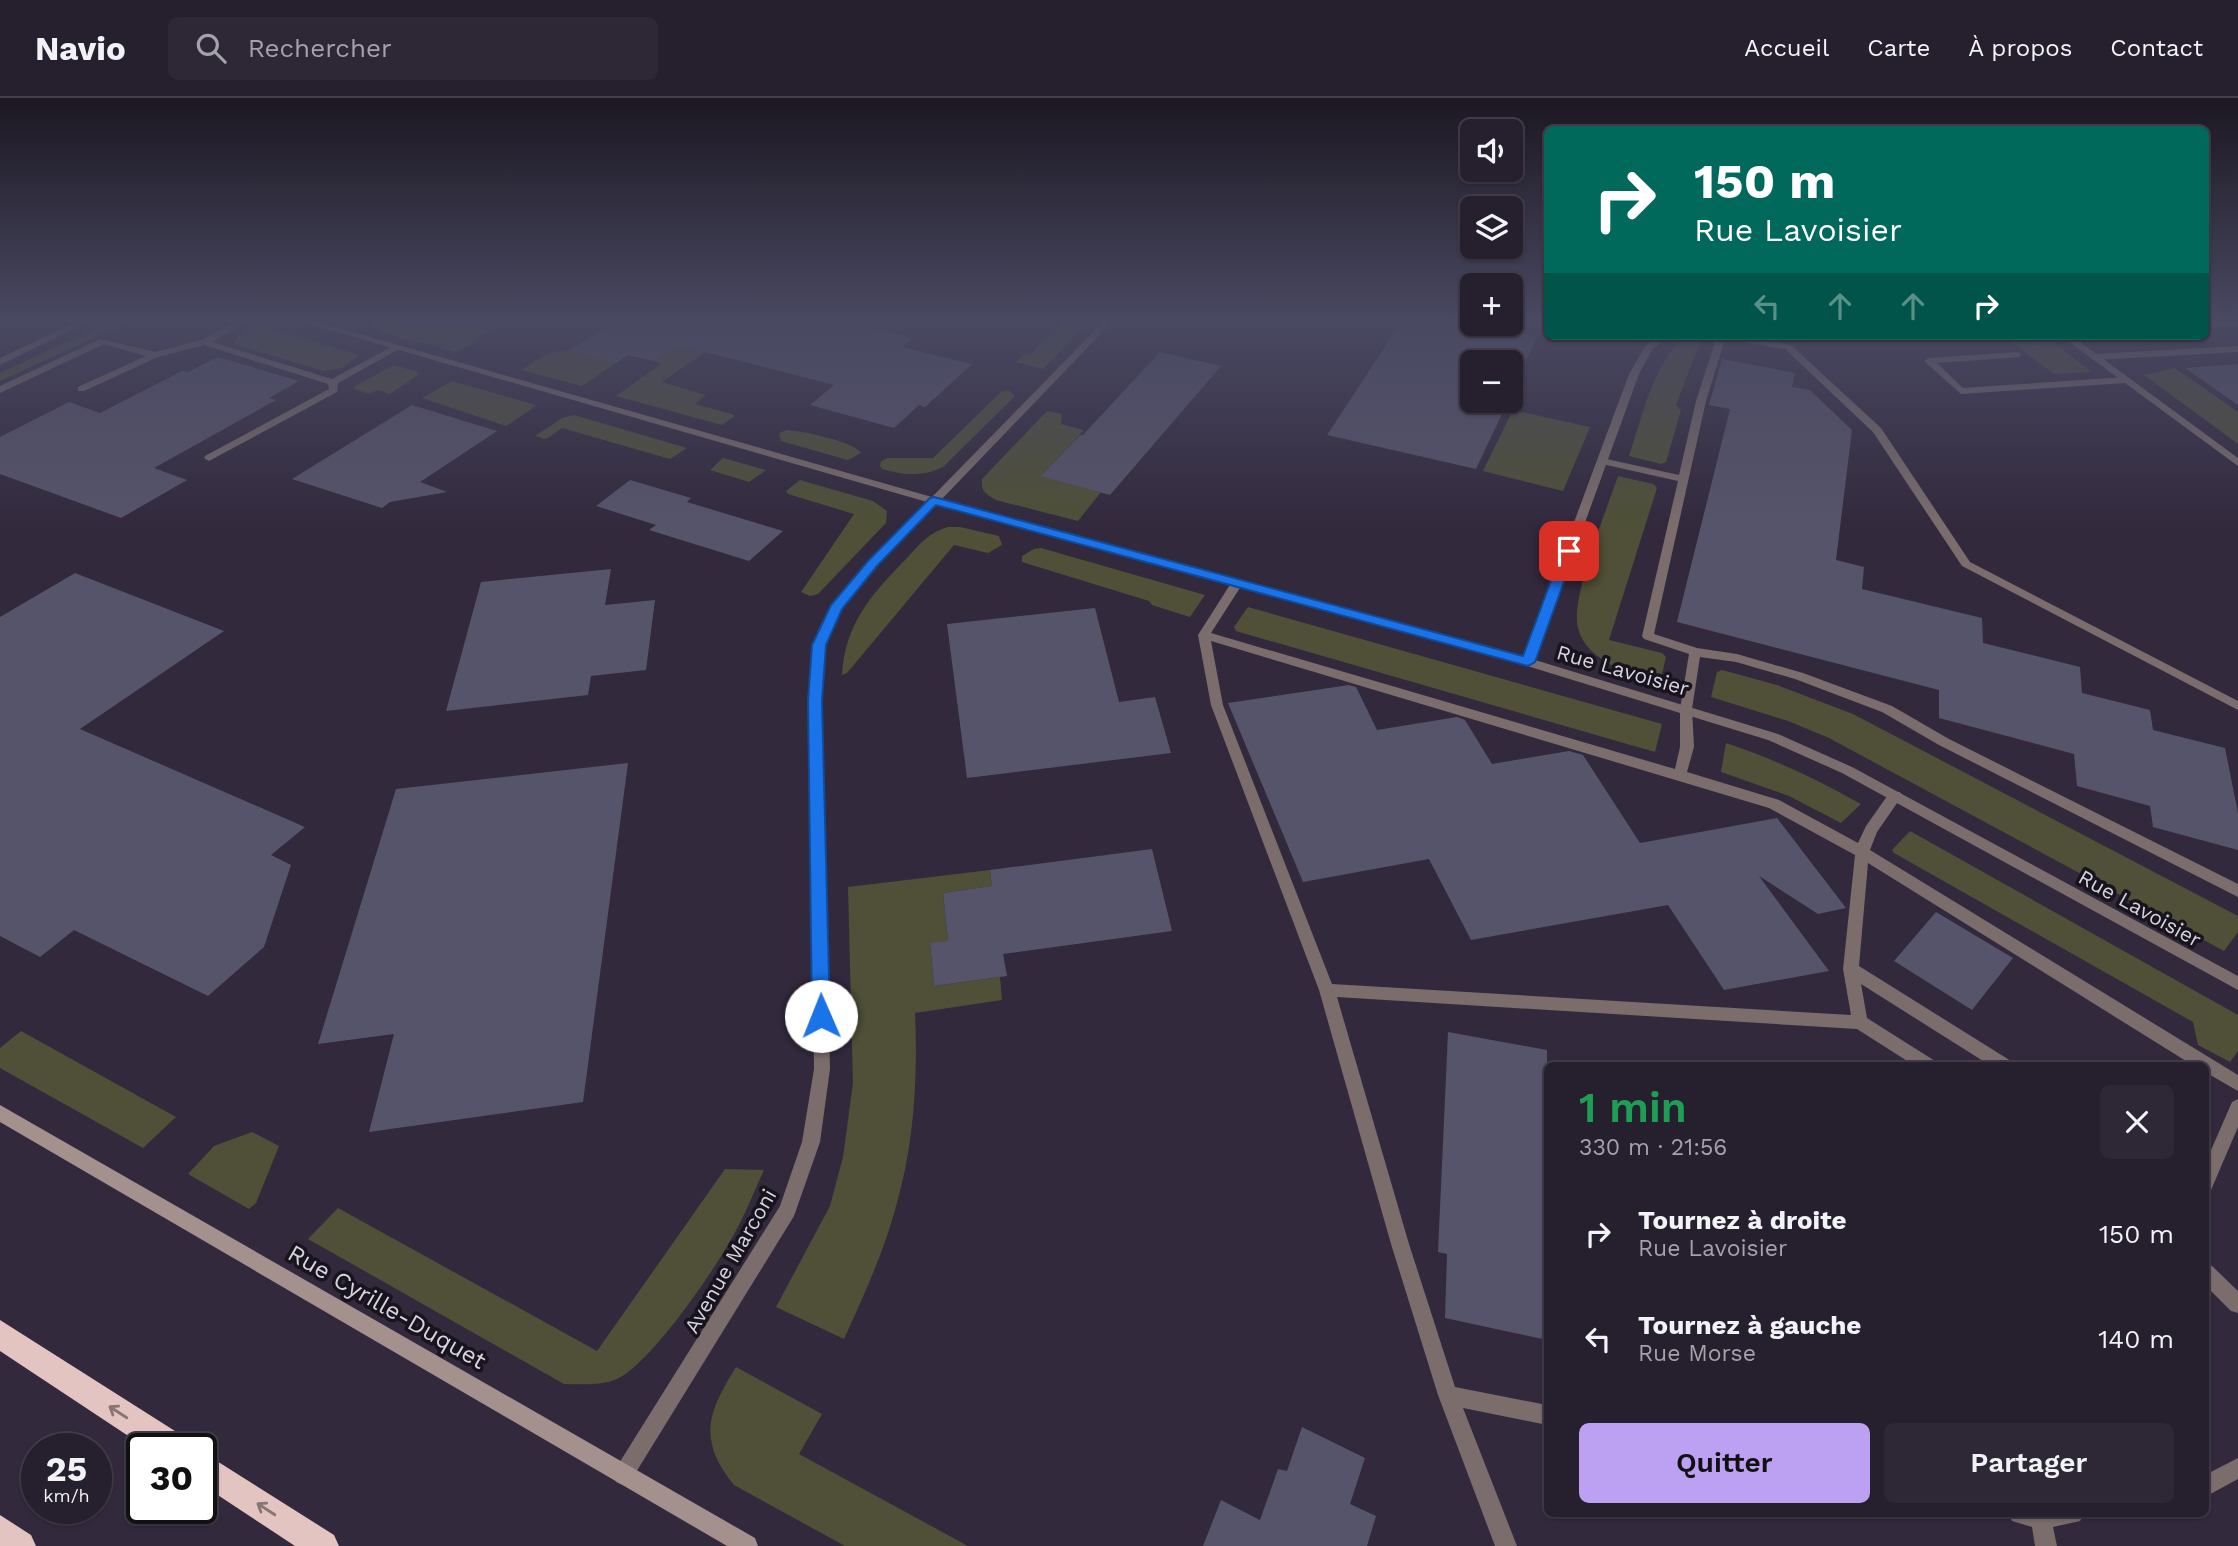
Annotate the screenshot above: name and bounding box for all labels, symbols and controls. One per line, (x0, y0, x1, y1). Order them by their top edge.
search box (168, 17, 658, 80)
text: Navio (35, 29, 126, 68)
icon: search (192, 29, 230, 67)
text: Rechercher (248, 33, 392, 63)
text: Accueil (1744, 34, 1829, 62)
text: Carte (1867, 34, 1930, 62)
text: À propos (1968, 34, 2072, 62)
text: Contact (2110, 34, 2203, 62)
map controls (1460, 119, 1523, 413)
button: sound (1460, 119, 1523, 182)
text: 150 m (1694, 152, 1835, 210)
icon: right (1579, 154, 1670, 245)
button: layers (1460, 196, 1523, 259)
text: Rue Lavoisier (1694, 211, 1902, 249)
button: + (1460, 273, 1523, 336)
icon: left (1748, 287, 1786, 325)
icon: ahead (1821, 287, 1859, 325)
icon: ahead (1894, 287, 1932, 325)
icon: right (1967, 287, 2005, 325)
button: − (1460, 350, 1523, 413)
pin (1539, 521, 1599, 581)
icon: arrive (1550, 532, 1588, 570)
street label: Rue Lavoisier (1554, 639, 1692, 701)
street label: Rue Lavoisier (2074, 864, 2206, 952)
position arrow (784, 979, 858, 1053)
text: 1 min (1579, 1083, 1687, 1132)
button: close (2100, 1085, 2174, 1159)
text: 330 m · 21:56 (1579, 1134, 1727, 1161)
street label: Avenue Marconi (679, 1184, 781, 1338)
text: Tournez à droite (1638, 1205, 1847, 1235)
icon: right (1579, 1215, 1617, 1253)
text: 150 m (2099, 1219, 2174, 1249)
text: Rue Lavoisier (1638, 1235, 1788, 1262)
street label: Rue Cyrille-Duquet (283, 1239, 491, 1375)
text: Tournez à gauche (1638, 1310, 1861, 1340)
icon: left (1579, 1320, 1617, 1358)
text: 140 m (2098, 1324, 2174, 1354)
text: Rue Morse (1638, 1340, 1756, 1367)
one-way arrow (109, 1404, 128, 1419)
button: Quitter (1579, 1423, 1870, 1503)
button: Partager (1884, 1423, 2174, 1503)
speed limit sign: 30 (126, 1433, 217, 1524)
text: 25 (46, 1448, 87, 1490)
text: km/h (43, 1485, 90, 1506)
one-way arrow (257, 1501, 276, 1516)

